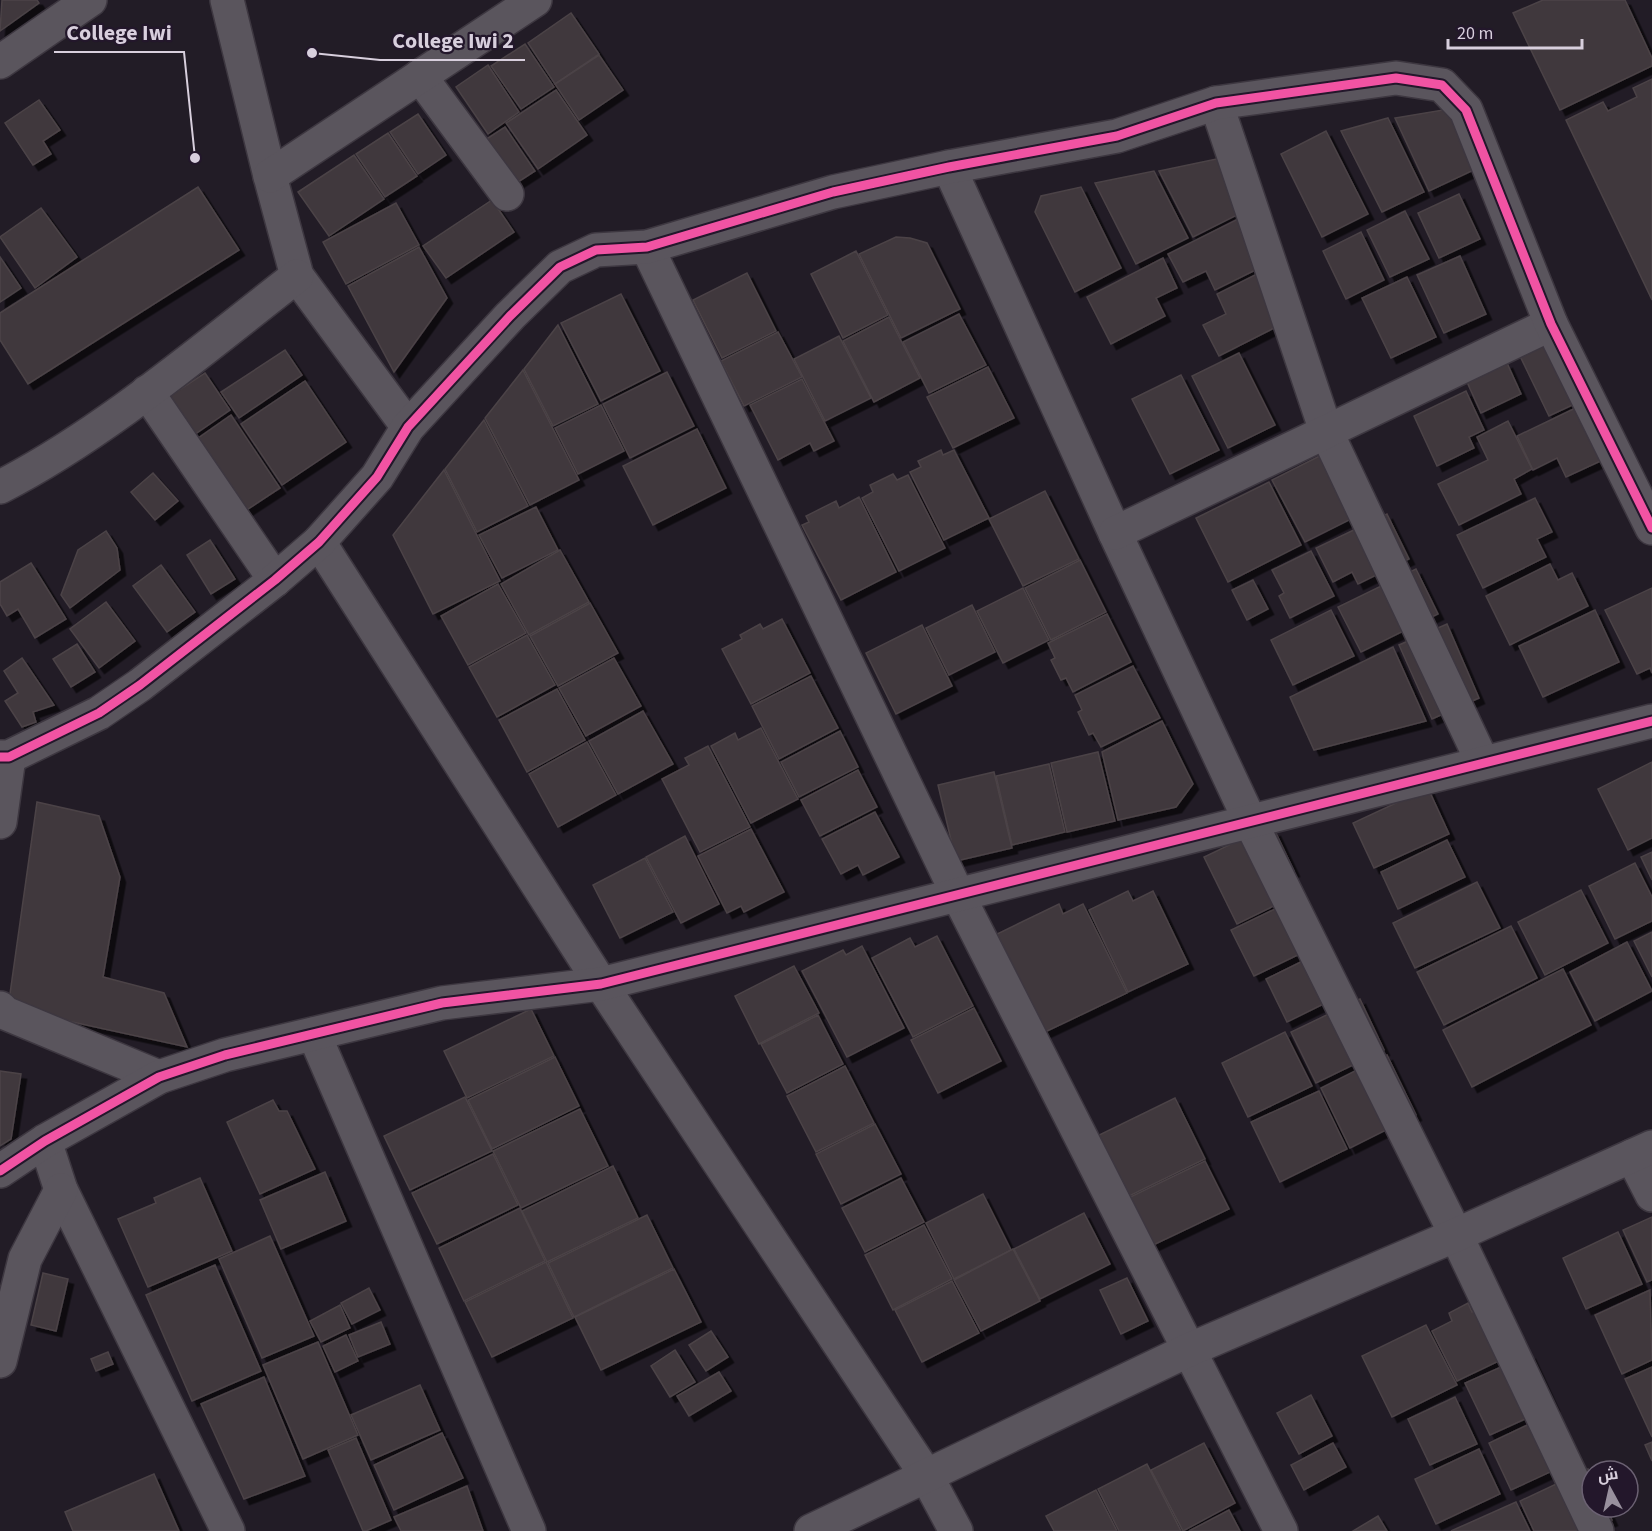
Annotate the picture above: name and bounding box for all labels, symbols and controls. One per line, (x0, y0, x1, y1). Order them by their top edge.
callout: College Iwi (54, 12, 184, 52)
scale bar (1448, 12, 1582, 50)
text: College Iwi (66, 17, 172, 49)
callout: College Iwi 2 (380, 20, 525, 60)
text: 20 m (1457, 21, 1493, 46)
text: College Iwi 2 (392, 25, 514, 57)
north arrow (1580, 1459, 1640, 1519)
text: ش (1596, 1463, 1620, 1487)

